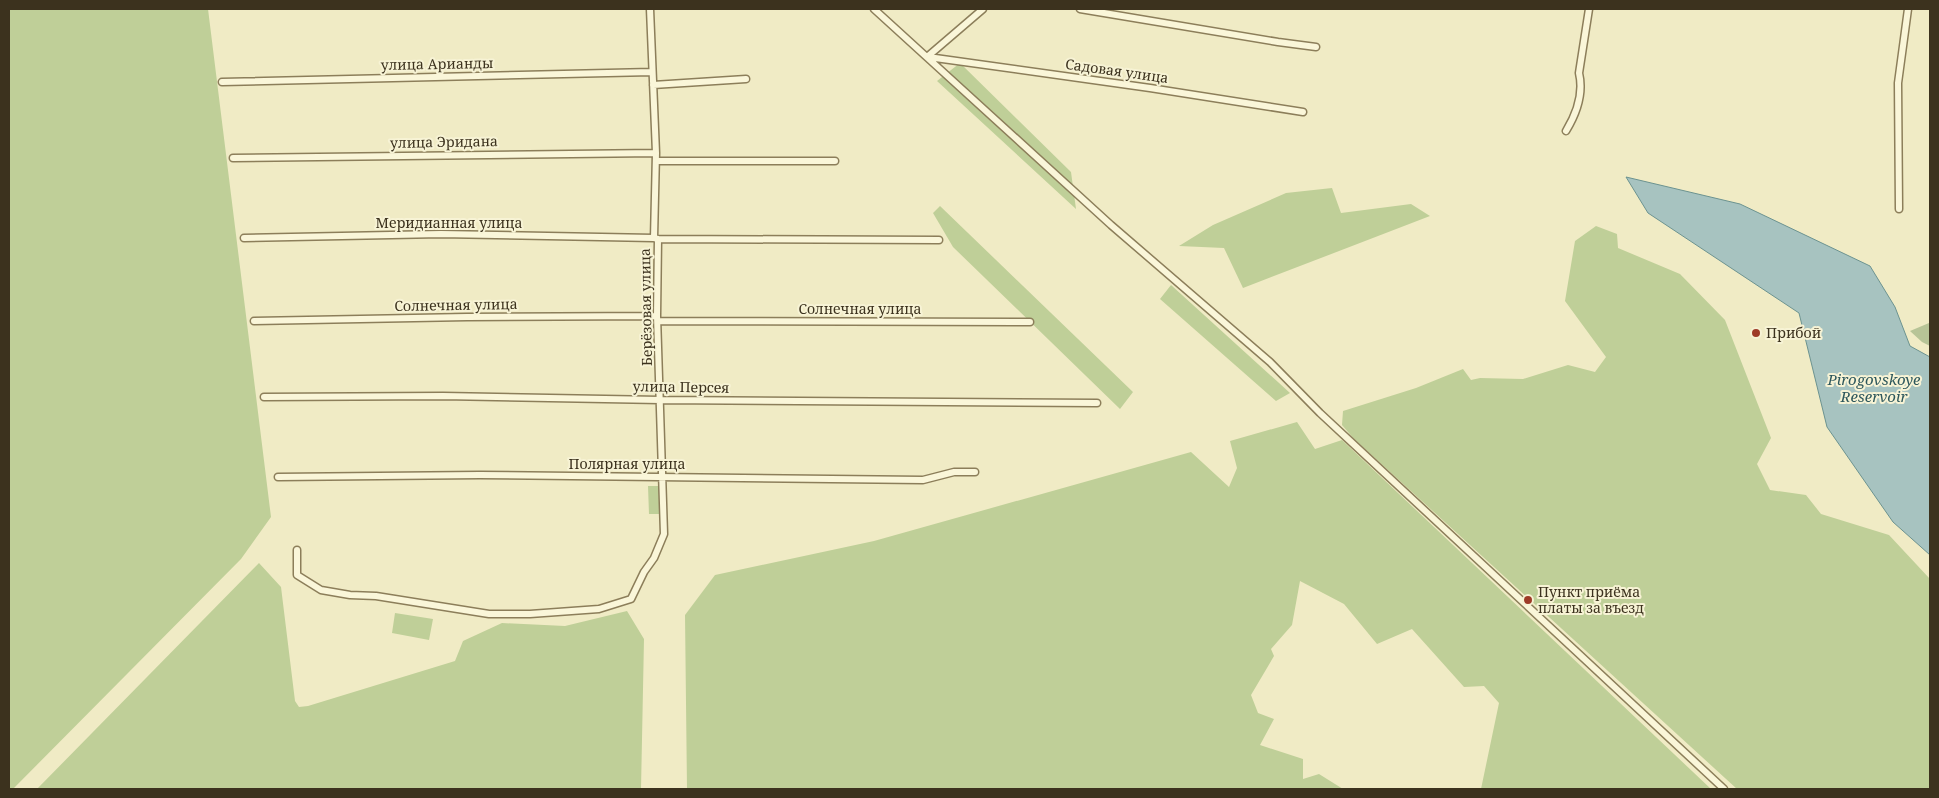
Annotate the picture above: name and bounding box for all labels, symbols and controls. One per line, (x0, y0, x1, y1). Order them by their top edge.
street label: улица Арианды (381, 53, 493, 74)
street label: Садовая улица (1064, 54, 1170, 87)
street label: улица Эридана (390, 131, 498, 152)
street label: Меридианная улица (376, 213, 522, 232)
street label: Берёзовая улица (635, 248, 656, 366)
street label: Солнечная улица (394, 294, 518, 315)
street label: Солнечная улица (798, 299, 922, 318)
place label: Прибой (1766, 323, 1821, 342)
marker: Прибой (1750, 327, 1762, 339)
water label: Pirogovskoye Reservoir (1826, 369, 1921, 406)
street label: улица Персея (633, 376, 730, 397)
street label: Полярная улица (569, 454, 685, 473)
place label: Пункт приёма платы за въезд (1538, 582, 1644, 617)
marker: Пункт приёма платы за въезд (1522, 594, 1534, 606)

